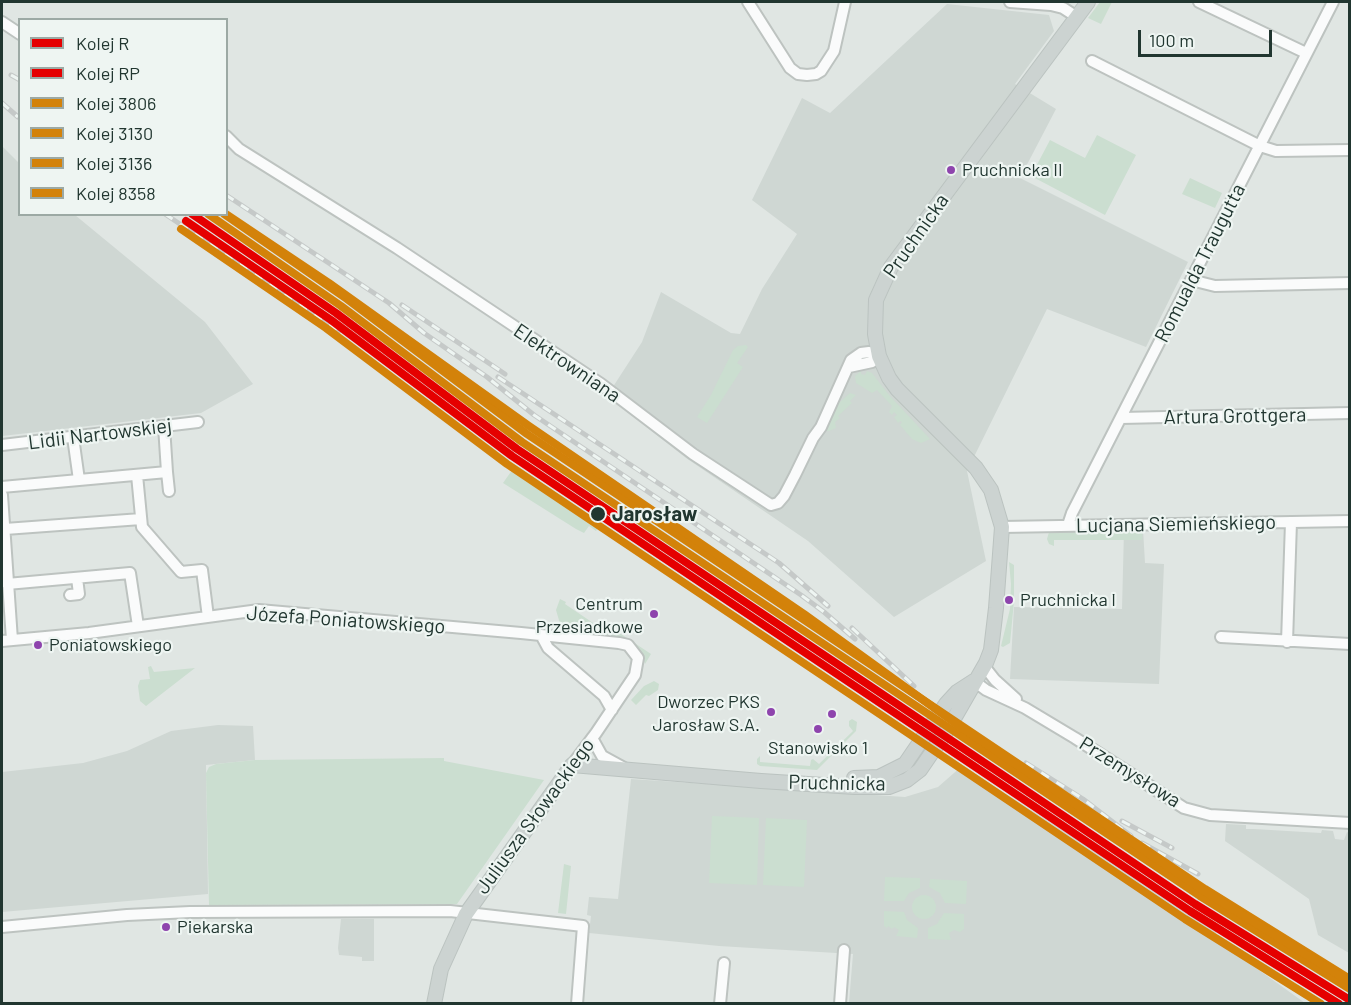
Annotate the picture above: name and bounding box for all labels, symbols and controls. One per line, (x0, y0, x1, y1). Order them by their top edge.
legend (18, 18, 228, 216)
scale bar (1141, 18, 1274, 56)
text: 100 m (1149, 29, 1194, 51)
text: Kolej R (76, 32, 129, 54)
text: Kolej RP (76, 62, 140, 84)
text: Kolej 3806 (76, 92, 156, 114)
text: Kolej 3130 (76, 122, 153, 144)
text: Kolej 3136 (76, 152, 152, 174)
place label: Pruchnicka II (962, 159, 1063, 181)
marker: Pruchnicka II (945, 164, 957, 176)
street label: Romualda Traugutta (1150, 180, 1250, 346)
text: Kolej 8358 (76, 182, 156, 204)
street label: Pruchnicka (878, 189, 954, 283)
street label: Elektrowniana (509, 318, 625, 408)
street label: Artura Grottgera (1163, 403, 1307, 429)
street label: Lidii Nartowskiej (27, 413, 173, 455)
place label: Jarosław (612, 502, 697, 526)
marker: Jarosław (589, 505, 607, 523)
street label: Lucjana Siemieńskiego (1076, 510, 1276, 538)
place label: Pruchnicka I (1020, 589, 1116, 611)
place label: Centrum Przesiadkowe (536, 593, 643, 636)
marker: Pruchnicka I (1003, 594, 1015, 606)
street label: Józefa Poniatowskiego (246, 601, 446, 639)
marker: Centrum Przesiadkowe (648, 608, 660, 620)
place label: Poniatowskiego (49, 634, 172, 656)
marker: Poniatowskiego (32, 639, 44, 651)
place label: Dworzec PKS Jarosław S.A. (652, 691, 760, 734)
marker: Dworzec PKS Jarosław S.A. (765, 706, 777, 718)
unlabelled marker (826, 708, 838, 720)
marker: Stanowisko 1 (812, 723, 824, 735)
street label: Przemysłowa (1075, 731, 1185, 813)
street label: Juliusza Słowackiego (470, 733, 600, 899)
place label: Stanowisko 1 (768, 737, 868, 759)
street label: Pruchnicka (788, 770, 886, 796)
place label: Piekarska (177, 916, 253, 938)
marker: Piekarska (160, 921, 172, 933)

